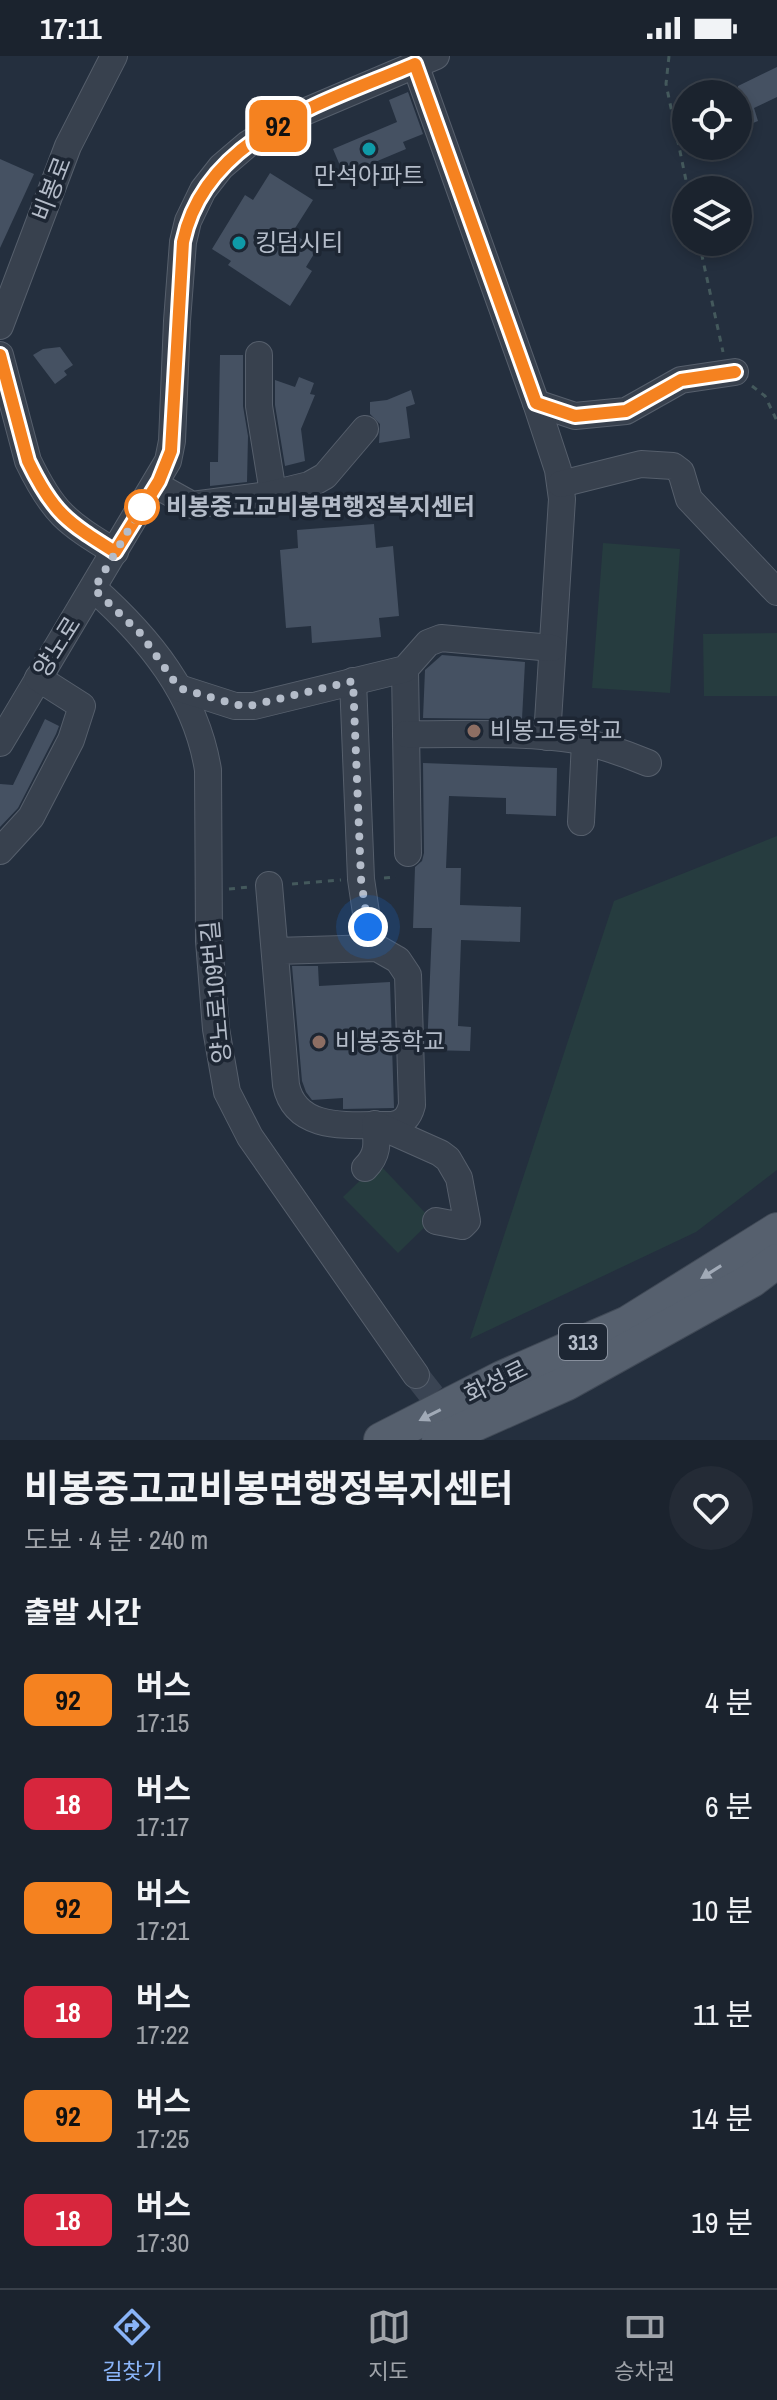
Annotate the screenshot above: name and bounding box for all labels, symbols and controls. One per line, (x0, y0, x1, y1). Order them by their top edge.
text: 17:11 (40, 8, 102, 48)
map controls (672, 80, 752, 256)
button: locate (672, 80, 752, 160)
line badge: 92 (242, 100, 314, 152)
text: 92 (265, 107, 291, 145)
marker: 만석아파트 (360, 140, 378, 158)
street label: 비봉로 (24, 152, 78, 225)
place label: 만석아파트 (314, 159, 424, 191)
button: layers (672, 176, 752, 256)
place label: 킹덤시티 (255, 226, 343, 258)
marker: 킹덤시티 (230, 234, 248, 252)
marker: 비봉중고교비봉면행정복지센터 (125, 490, 159, 524)
place label: 비봉중고교비봉면행정복지센터 (166, 490, 475, 522)
street label: 양노로 (25, 610, 87, 683)
place label: 비봉고등학교 (490, 714, 622, 746)
marker: 비봉고등학교 (465, 722, 483, 740)
your location (348, 907, 388, 947)
street label: 양노로109번길 (193, 919, 237, 1065)
place label: 비봉중학교 (335, 1025, 445, 1057)
marker: 비봉중학교 (310, 1033, 328, 1051)
one-way arrow (700, 1264, 722, 1278)
road number: 313 (559, 1324, 607, 1360)
street label: 화성로 (459, 1352, 532, 1410)
one-way arrow (419, 1407, 441, 1421)
text: 비봉중고교비봉면행정복지센터 (24, 1463, 513, 1514)
button: heart (669, 1466, 753, 1550)
text: 도보 · 4 분 · 240 m (24, 1522, 208, 1557)
text: 출발 시간 (24, 1592, 141, 1632)
text: 버스 (136, 1665, 191, 1705)
text: 92 (55, 1681, 81, 1719)
text: 4 분 (705, 1682, 753, 1722)
text: 17:15 (136, 1705, 189, 1740)
text: 버스 (136, 1769, 191, 1809)
text: 18 (55, 1785, 81, 1823)
text: 6 분 (705, 1786, 753, 1826)
text: 17:17 (136, 1809, 189, 1844)
text: 버스 (136, 1873, 191, 1913)
text: 92 (55, 1889, 81, 1927)
text: 10 분 (691, 1890, 753, 1930)
text: 17:21 (136, 1913, 189, 1948)
text: 버스 (136, 1977, 191, 2017)
text: 18 (55, 1993, 81, 2031)
text: 11 분 (693, 1994, 753, 2034)
text: 17:22 (136, 2017, 189, 2052)
text: 버스 (136, 2081, 191, 2121)
text: 92 (55, 2097, 81, 2135)
text: 14 분 (691, 2098, 753, 2138)
text: 17:25 (136, 2121, 189, 2156)
text: 버스 (136, 2185, 191, 2225)
text: 18 (55, 2201, 81, 2239)
text: 19 분 (691, 2202, 753, 2242)
text: 17:30 (136, 2225, 189, 2260)
tab: 길찾기 (102, 2305, 163, 2386)
tab: 지도 (367, 2305, 411, 2386)
tab: 승차권 (614, 2305, 675, 2386)

